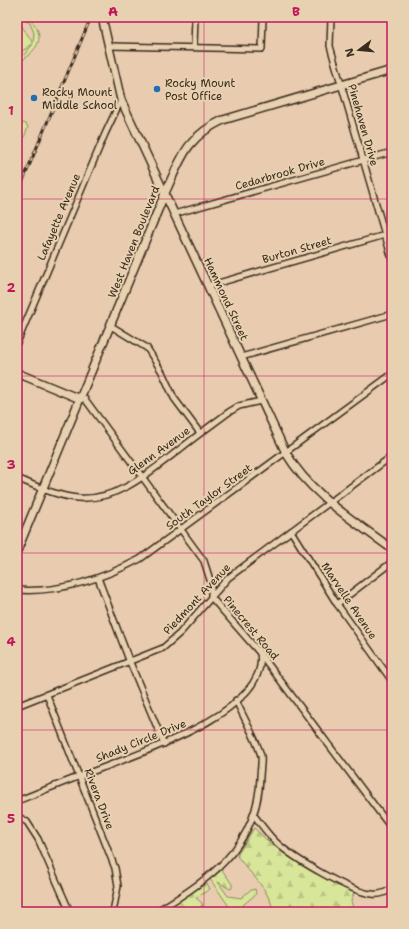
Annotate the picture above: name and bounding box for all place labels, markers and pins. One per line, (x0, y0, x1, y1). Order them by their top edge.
place label: Rocky Mount Post Office (165, 76, 236, 104)
marker: Rocky Mount Post Office (152, 84, 162, 94)
place label: Rocky Mount Middle School (42, 85, 118, 113)
marker: Rocky Mount Middle School (29, 93, 39, 103)

